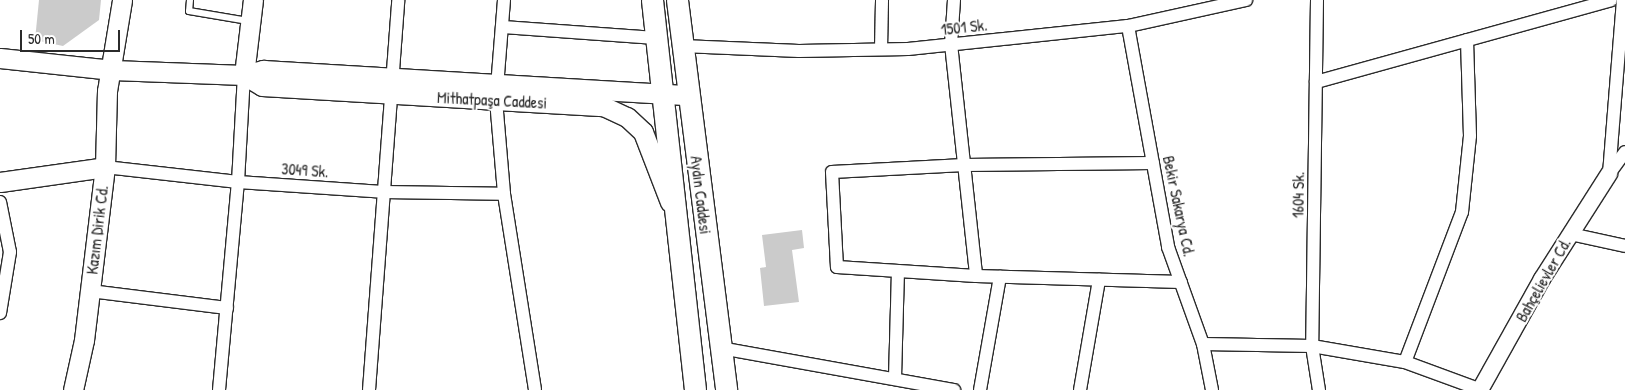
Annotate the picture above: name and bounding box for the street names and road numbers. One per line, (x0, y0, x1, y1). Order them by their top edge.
street label: 1501 Sk. (940, 15, 988, 39)
street label: Mithatpaşa Caddesi (437, 88, 547, 112)
street label: Bekir Sakarya Cd. (1159, 154, 1199, 258)
street label: Aydın Caddesi (687, 155, 715, 235)
street label: 3049 Sk. (281, 159, 329, 181)
street label: 1604 Sk. (1288, 172, 1308, 218)
street label: Kazım Dirik Cd. (82, 185, 112, 275)
street label: Bahçelievler Cd. (1511, 235, 1575, 325)

